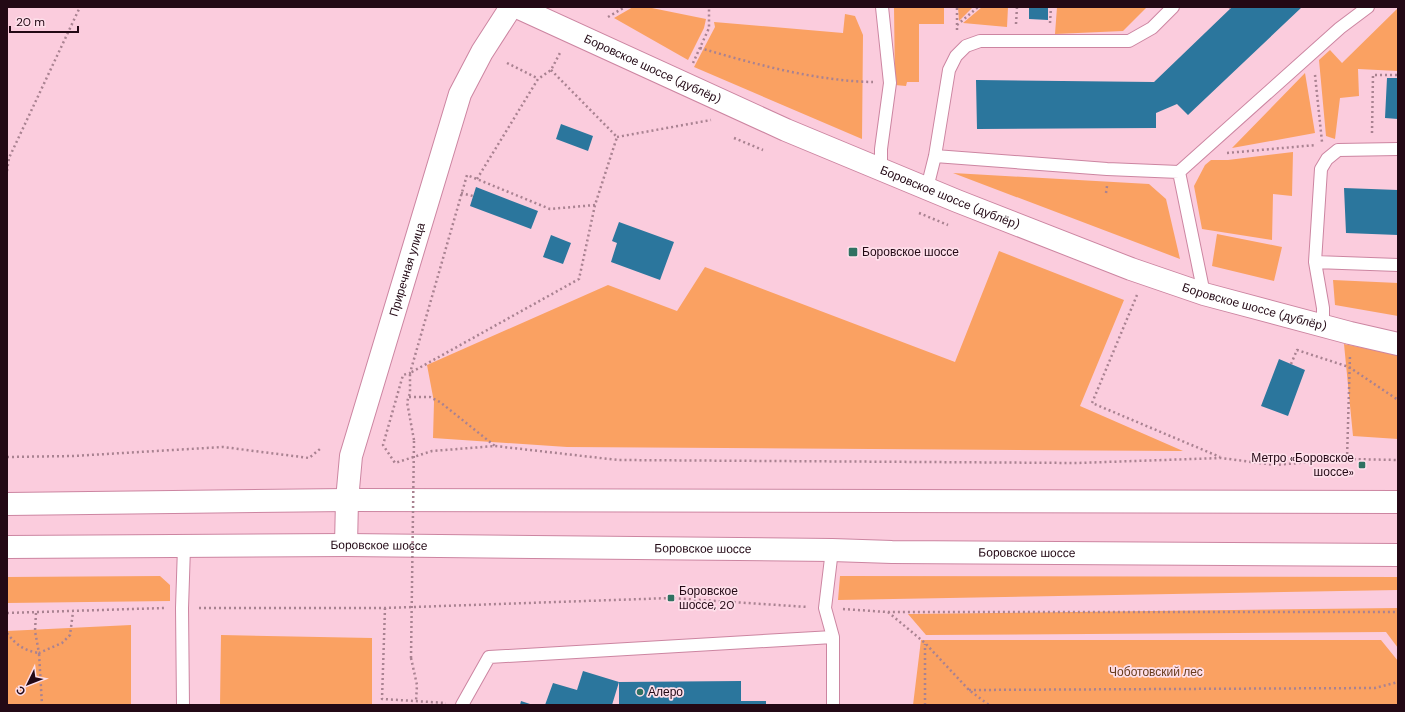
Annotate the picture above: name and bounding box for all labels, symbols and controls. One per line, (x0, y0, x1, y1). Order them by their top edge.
scale bar (10, 8, 78, 34)
text: 20 m (16, 14, 45, 30)
street label: Боровское шоссе (дублёр) (581, 31, 724, 107)
street label: Боровское шоссе (дублёр) (878, 162, 1022, 233)
street label: Приречная улица (385, 220, 429, 318)
place label: Боровское шоссе (862, 244, 959, 260)
marker: Боровское шоссе (847, 246, 859, 258)
street label: Боровское шоссе (дублёр) (1180, 279, 1328, 334)
place label: Метро «Боровское шоссе» (1251, 450, 1354, 480)
marker: Метро «Боровское шоссе» (1357, 460, 1367, 470)
street label: Боровское шоссе (330, 537, 428, 554)
street label: Боровское шоссе (654, 540, 752, 557)
street label: Боровское шоссе (978, 545, 1076, 561)
place label: Боровское шоссе, 20 (679, 583, 738, 613)
marker: Боровское шоссе, 20 (666, 593, 676, 603)
north arrow (8, 664, 48, 704)
park label: Чоботовский лес (1109, 664, 1203, 680)
text: С (13, 683, 29, 699)
place label: Алеро (648, 684, 683, 700)
marker: Алеро (635, 687, 645, 697)

